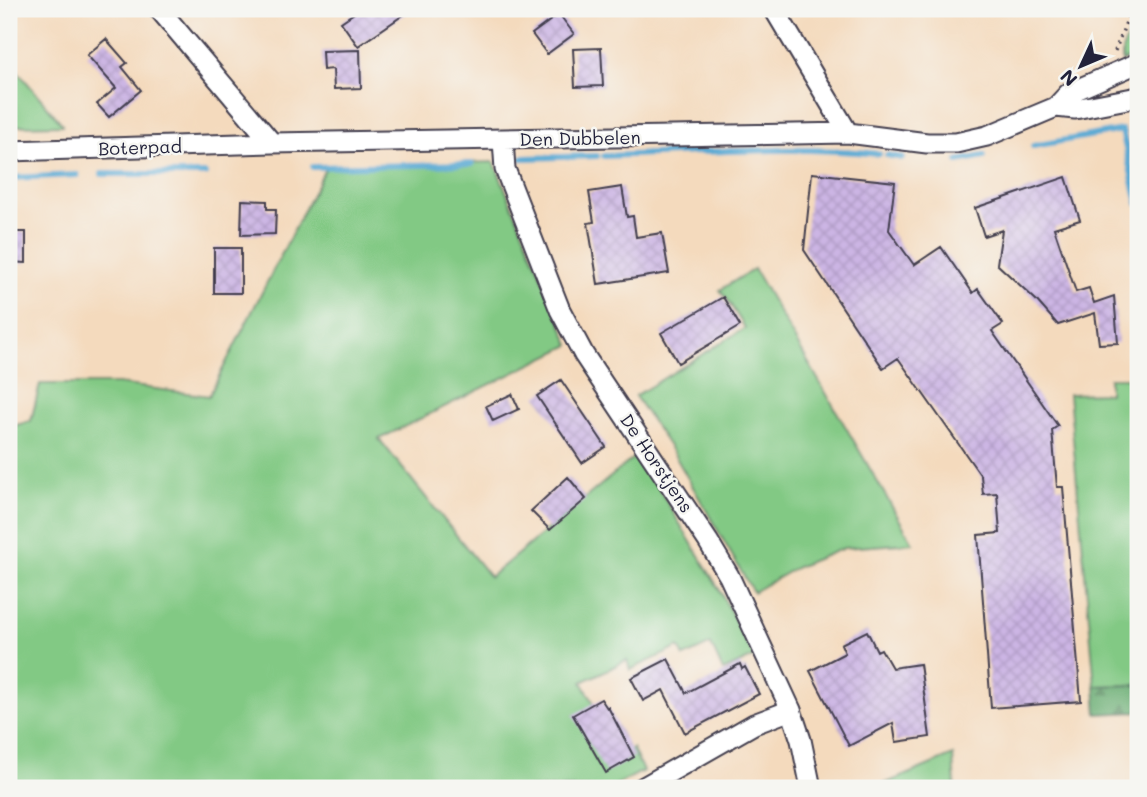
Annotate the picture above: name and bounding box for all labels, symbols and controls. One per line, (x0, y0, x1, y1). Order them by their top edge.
north arrow (1046, 32, 1116, 102)
text: N (1054, 64, 1082, 92)
street label: Den Dubbelen (519, 125, 641, 151)
street label: Boterpad (98, 134, 182, 160)
street label: De Horstjens (615, 409, 699, 517)

